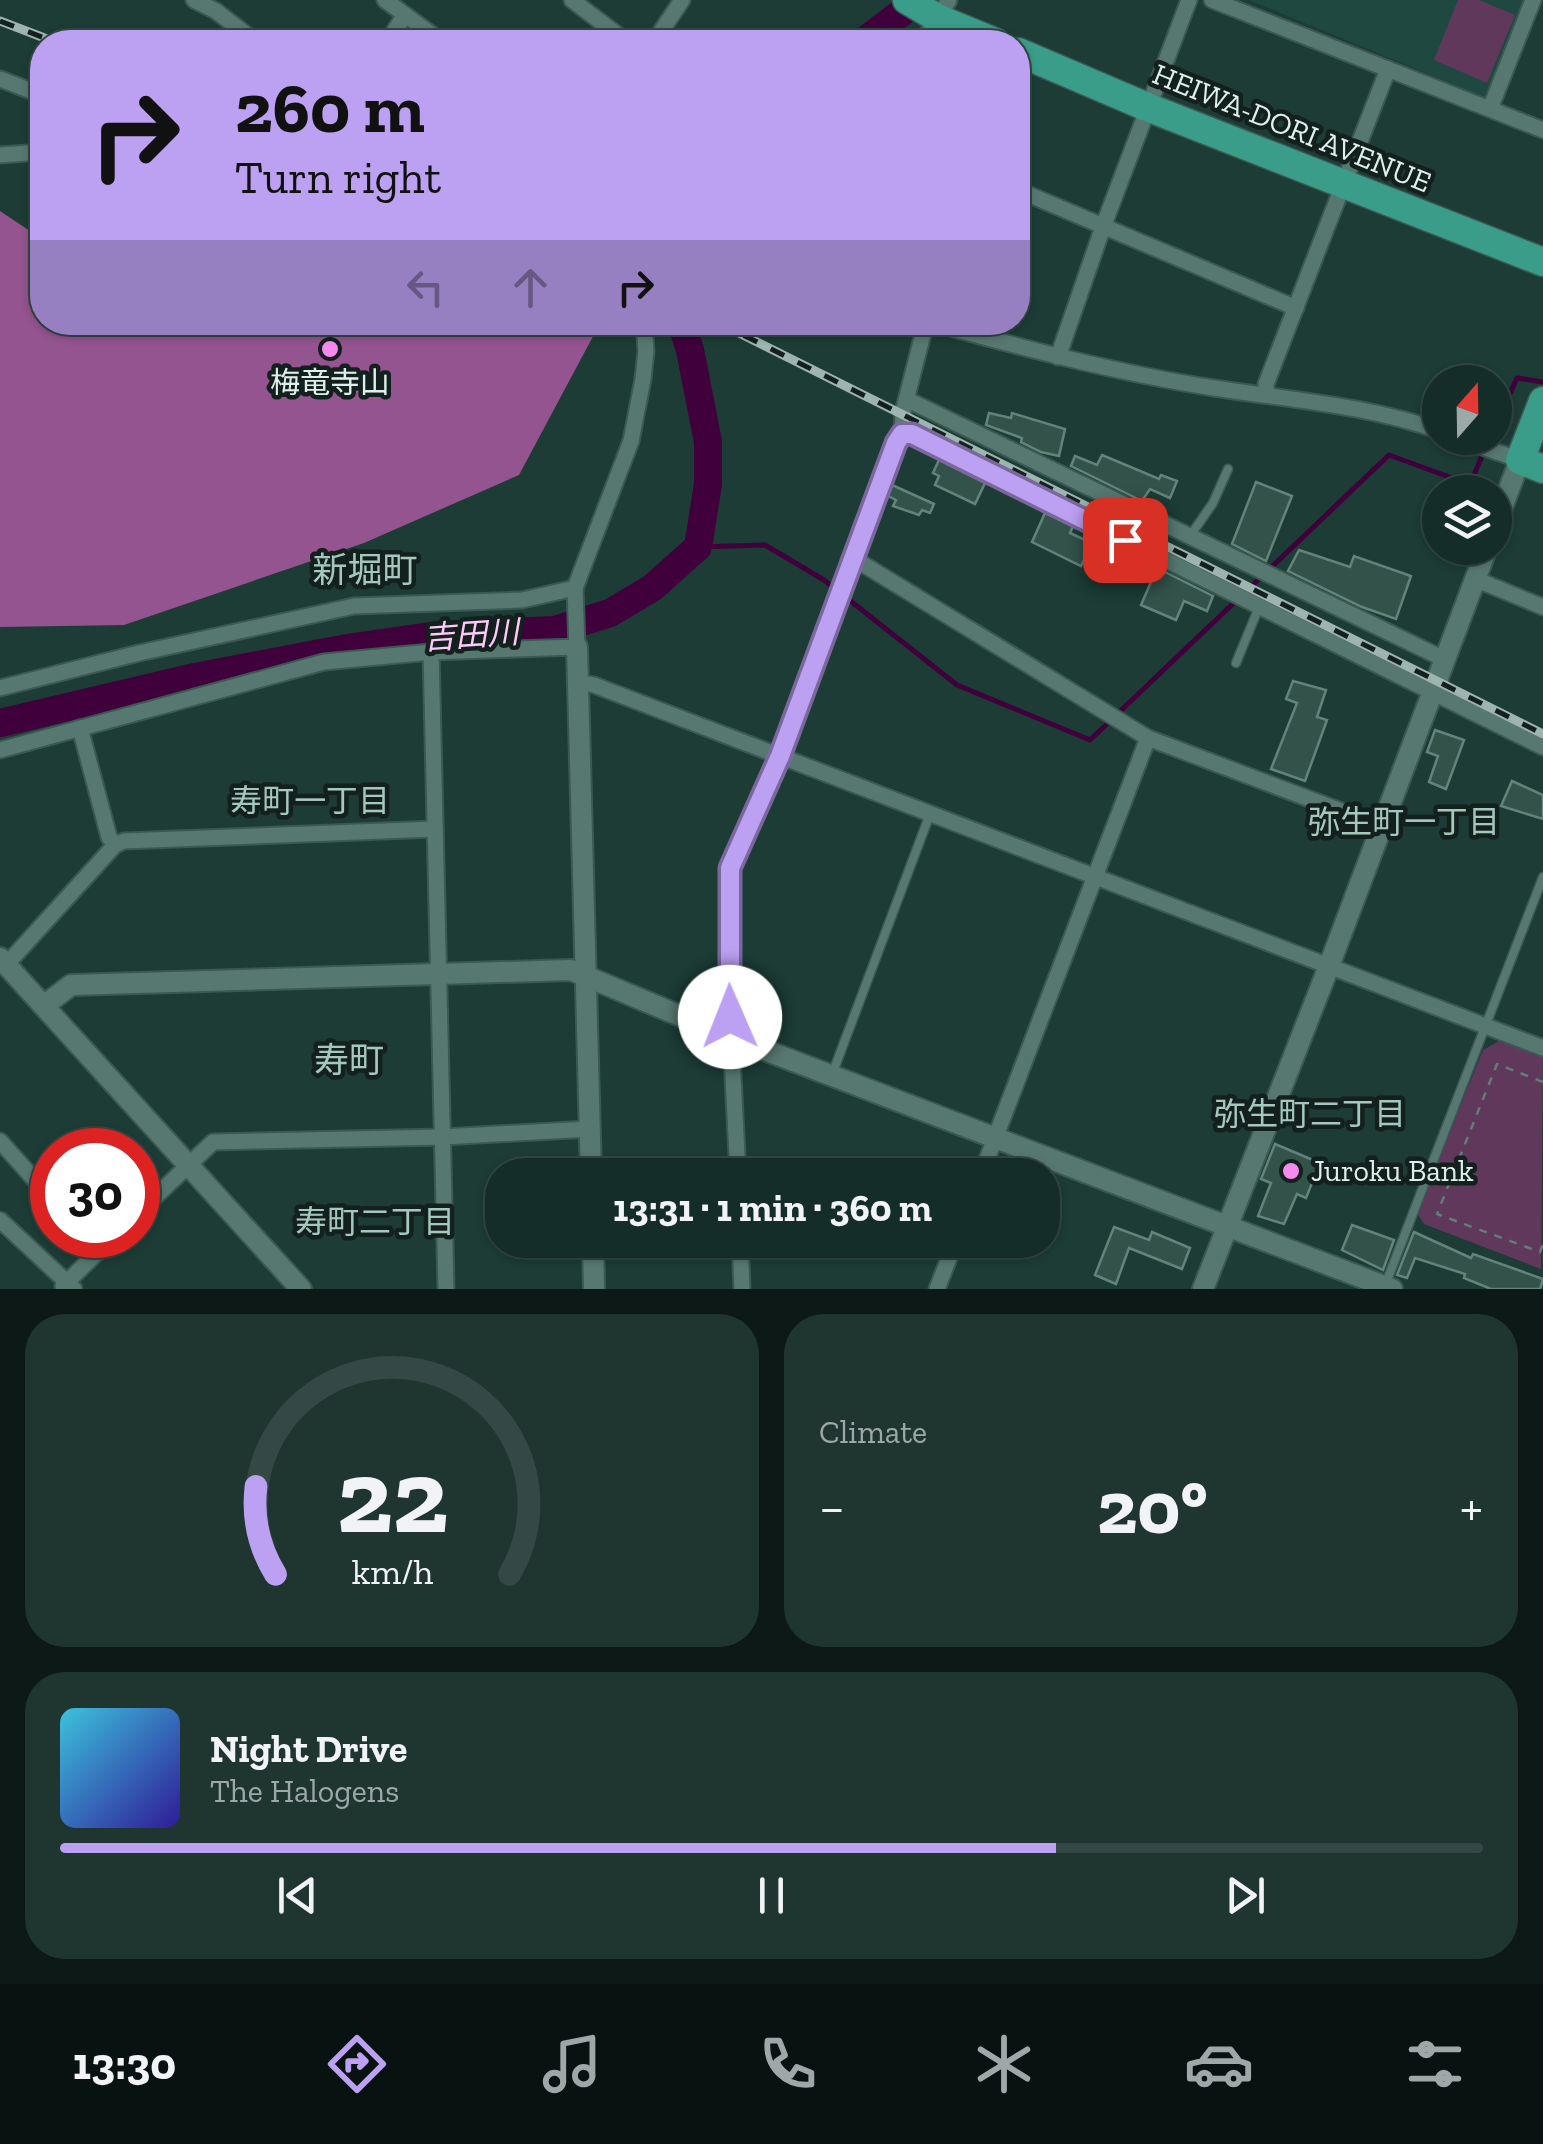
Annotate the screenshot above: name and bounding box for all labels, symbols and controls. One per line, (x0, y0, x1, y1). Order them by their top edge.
street label: HEIWA-DORI AVENUE (1148, 56, 1436, 200)
text: 260 m (235, 66, 425, 150)
icon: right (70, 70, 200, 200)
text: Turn right (235, 151, 441, 205)
icon: left (398, 260, 453, 315)
icon: ahead (503, 260, 558, 315)
icon: right (608, 260, 663, 315)
marker: 梅竜寺山 (319, 338, 341, 360)
place label: 梅竜寺山 (270, 365, 390, 401)
north arrow (1422, 365, 1512, 455)
map controls (1422, 365, 1512, 565)
button: layers (1422, 475, 1512, 565)
pin (1083, 498, 1168, 583)
icon: arrive (1098, 513, 1153, 568)
district label: 新堀町 (312, 549, 418, 591)
water label: 吉田川 (422, 612, 523, 657)
district label: 寿町一丁目 (230, 782, 390, 820)
district label: 弥生町一丁目 (1308, 803, 1500, 841)
position arrow (678, 965, 782, 1069)
district label: 寿町 (314, 1039, 384, 1081)
district label: 弥生町二丁目 (1214, 1095, 1406, 1133)
speed limit sign: 30 (30, 1128, 160, 1258)
place label: Juroku Bank (1311, 1153, 1474, 1189)
marker: Juroku Bank (1280, 1160, 1302, 1182)
text: 13:31 · 1 min · 360 m (613, 1185, 932, 1231)
district label: 寿町二丁目 (295, 1203, 455, 1241)
text: Climate (819, 1413, 927, 1451)
text: 22 (336, 1434, 448, 1559)
text: 20° (1097, 1462, 1208, 1552)
text: − (819, 1474, 845, 1540)
text: + (1460, 1474, 1483, 1540)
text: km/h (351, 1550, 433, 1593)
text: Night Drive (210, 1726, 407, 1772)
text: The Halogens (210, 1772, 399, 1810)
icon: previous (270, 1868, 325, 1923)
icon: pause (744, 1868, 799, 1923)
icon: next (1218, 1868, 1273, 1923)
icon: directions (322, 2029, 392, 2099)
icon: music (537, 2029, 607, 2099)
icon: phone (753, 2029, 823, 2099)
icon: climate (969, 2029, 1039, 2099)
icon: car (1184, 2029, 1254, 2099)
icon: filters (1400, 2029, 1470, 2099)
text: 13:30 (73, 2037, 176, 2091)

